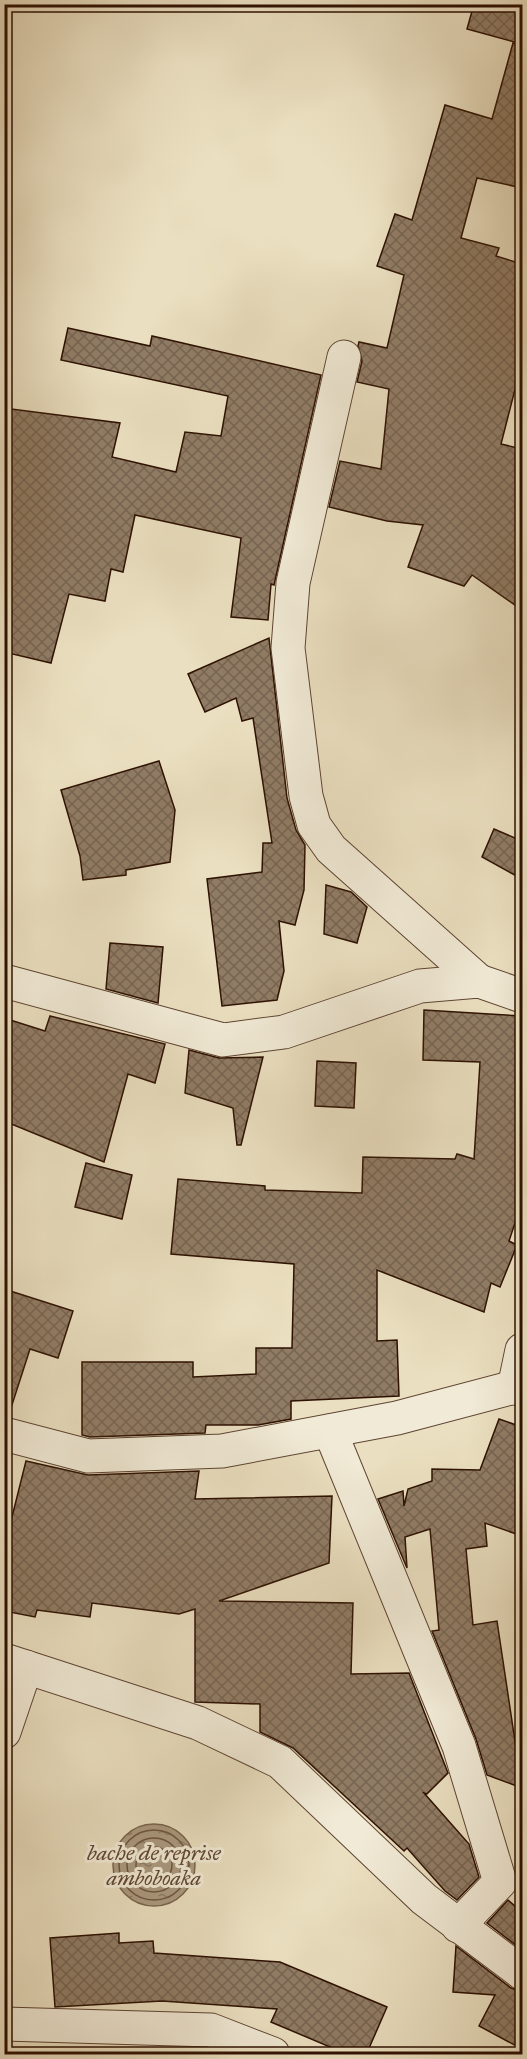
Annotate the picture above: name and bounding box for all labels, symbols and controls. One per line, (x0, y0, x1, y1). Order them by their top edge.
water label: bache de reprise amboboaka (86, 1839, 222, 1891)

